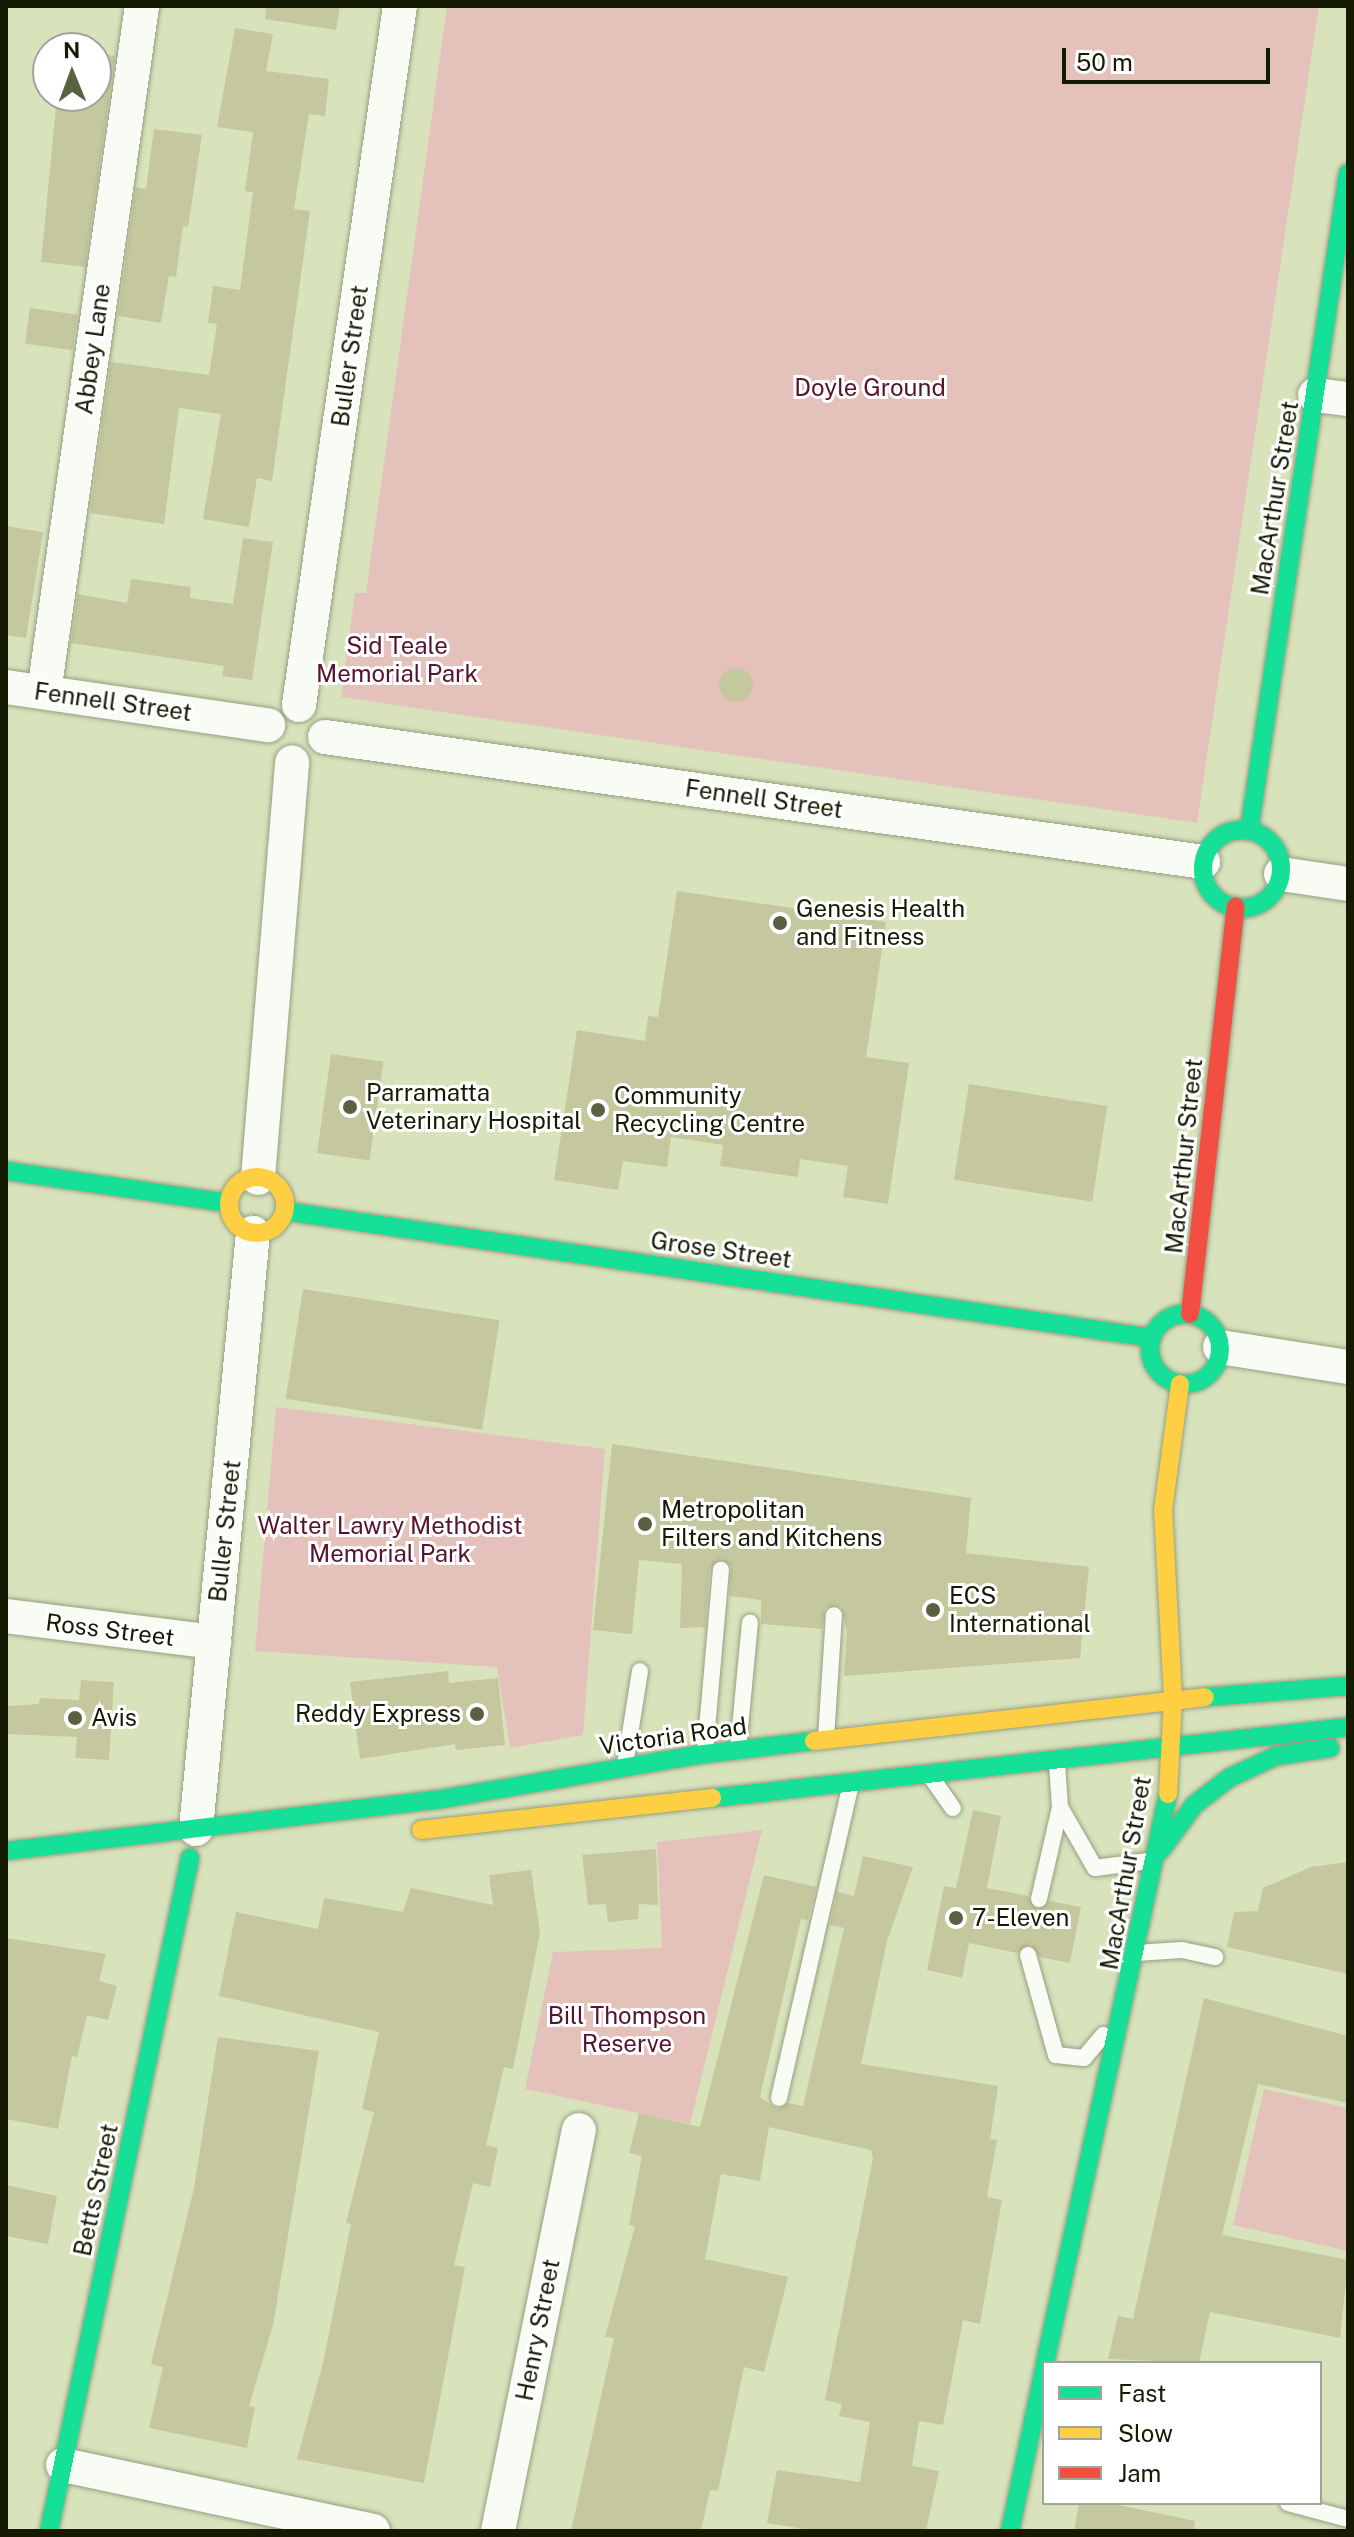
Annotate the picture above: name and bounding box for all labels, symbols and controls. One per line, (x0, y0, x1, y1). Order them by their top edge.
north arrow (32, 32, 112, 112)
scale bar (1066, 32, 1274, 82)
text: N (63, 37, 80, 63)
text: 50 m (1076, 48, 1133, 76)
street label: Abbey Lane (70, 282, 116, 416)
street label: Buller Street (326, 283, 374, 429)
park label: Doyle Ground (794, 374, 946, 402)
street label: MacArthur Street (1245, 399, 1305, 597)
park label: Sid Teale Memorial Park (316, 632, 478, 688)
street label: Fennell Street (32, 677, 194, 727)
street label: Fennell Street (683, 774, 845, 824)
place label: Genesis Health and Fitness (796, 895, 965, 951)
marker: Genesis Health and Fitness (771, 914, 789, 932)
street label: MacArthur Street (1159, 1057, 1209, 1255)
place label: Parramatta Veterinary Hospital (366, 1079, 582, 1135)
place label: Community Recycling Centre (614, 1082, 805, 1138)
marker: Parramatta Veterinary Hospital (341, 1098, 359, 1116)
marker: Community Recycling Centre (589, 1101, 607, 1119)
street label: Grose Street (649, 1226, 793, 1274)
street label: Buller Street (203, 1459, 247, 1603)
place label: Metropolitan Filters and Kitchens (661, 1496, 882, 1552)
park label: Walter Lawry Methodist Memorial Park (257, 1512, 523, 1568)
marker: Metropolitan Filters and Kitchens (636, 1515, 654, 1533)
place label: ECS International (949, 1582, 1091, 1638)
marker: ECS International (924, 1601, 942, 1619)
street label: Ross Street (44, 1608, 176, 1652)
place label: Reddy Express (295, 1700, 461, 1728)
place label: Avis (91, 1704, 137, 1732)
marker: Reddy Express (468, 1705, 486, 1723)
marker: Avis (66, 1709, 84, 1727)
street label: Victoria Road (598, 1711, 748, 1761)
street label: MacArthur Street (1095, 1774, 1157, 1972)
place label: 7-Eleven (972, 1904, 1069, 1932)
marker: 7-Eleven (947, 1909, 965, 1927)
park label: Bill Thompson Reserve (548, 2002, 706, 2058)
street label: Betts Street (68, 2121, 124, 2259)
street label: Henry Street (510, 2257, 566, 2403)
legend (1042, 2361, 1322, 2505)
text: Fast (1118, 2379, 1166, 2407)
text: Slow (1118, 2419, 1173, 2447)
text: Jam (1118, 2459, 1161, 2487)

